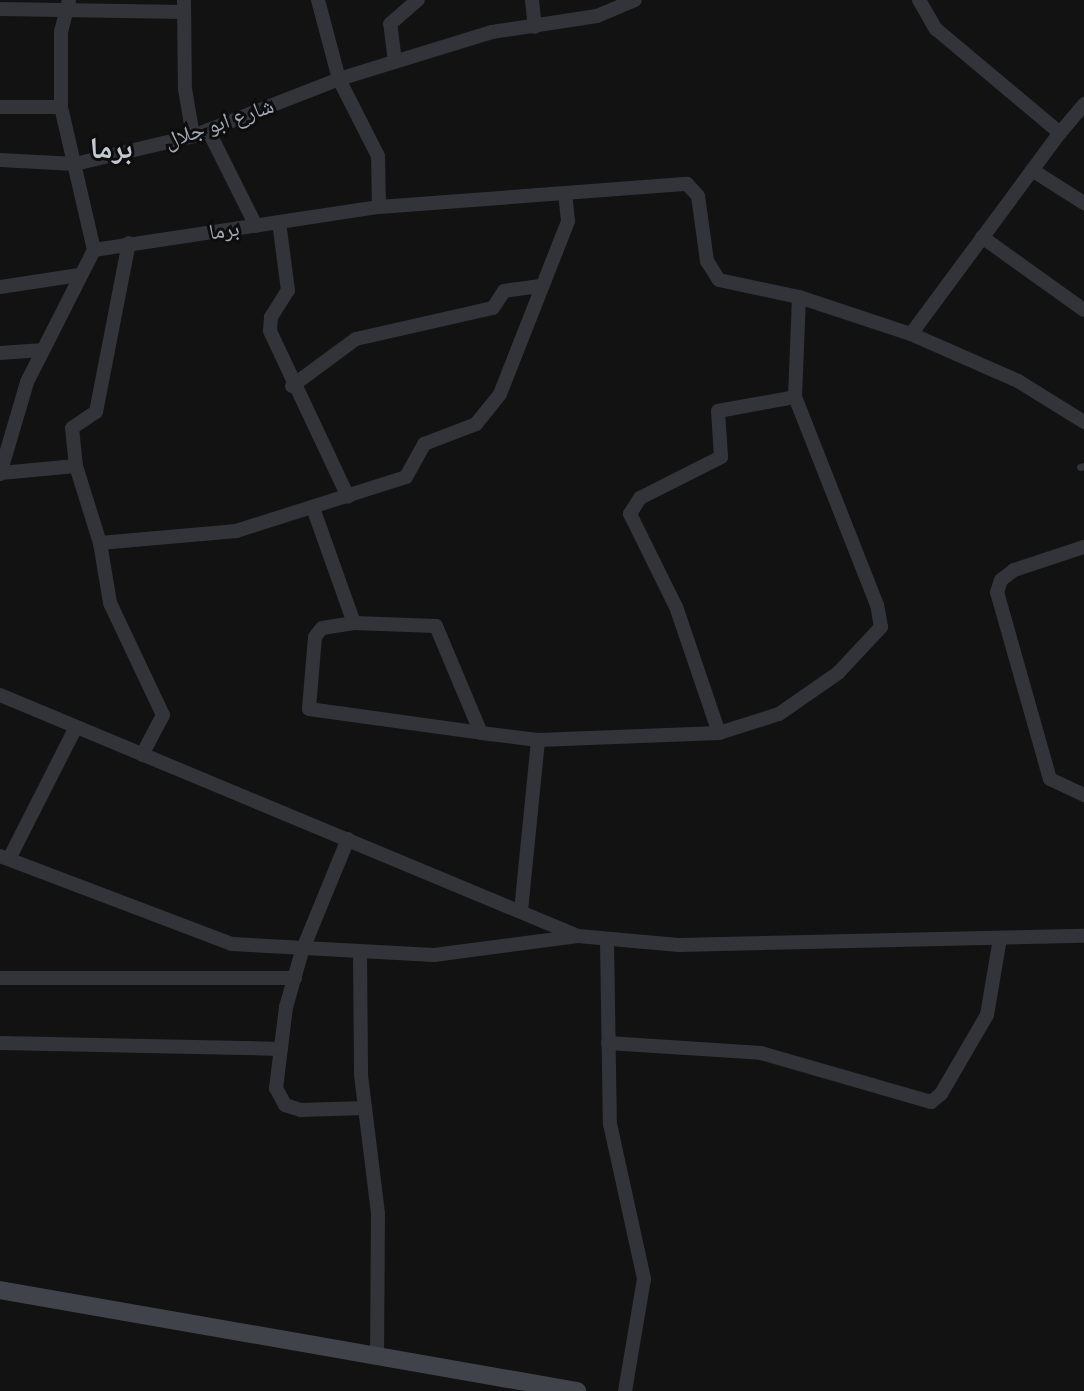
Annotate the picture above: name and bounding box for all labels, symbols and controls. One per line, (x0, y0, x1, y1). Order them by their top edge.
street label: شارع ابو جلال (161, 92, 277, 154)
district label: برما (90, 130, 132, 166)
street label: برما (207, 215, 241, 245)

